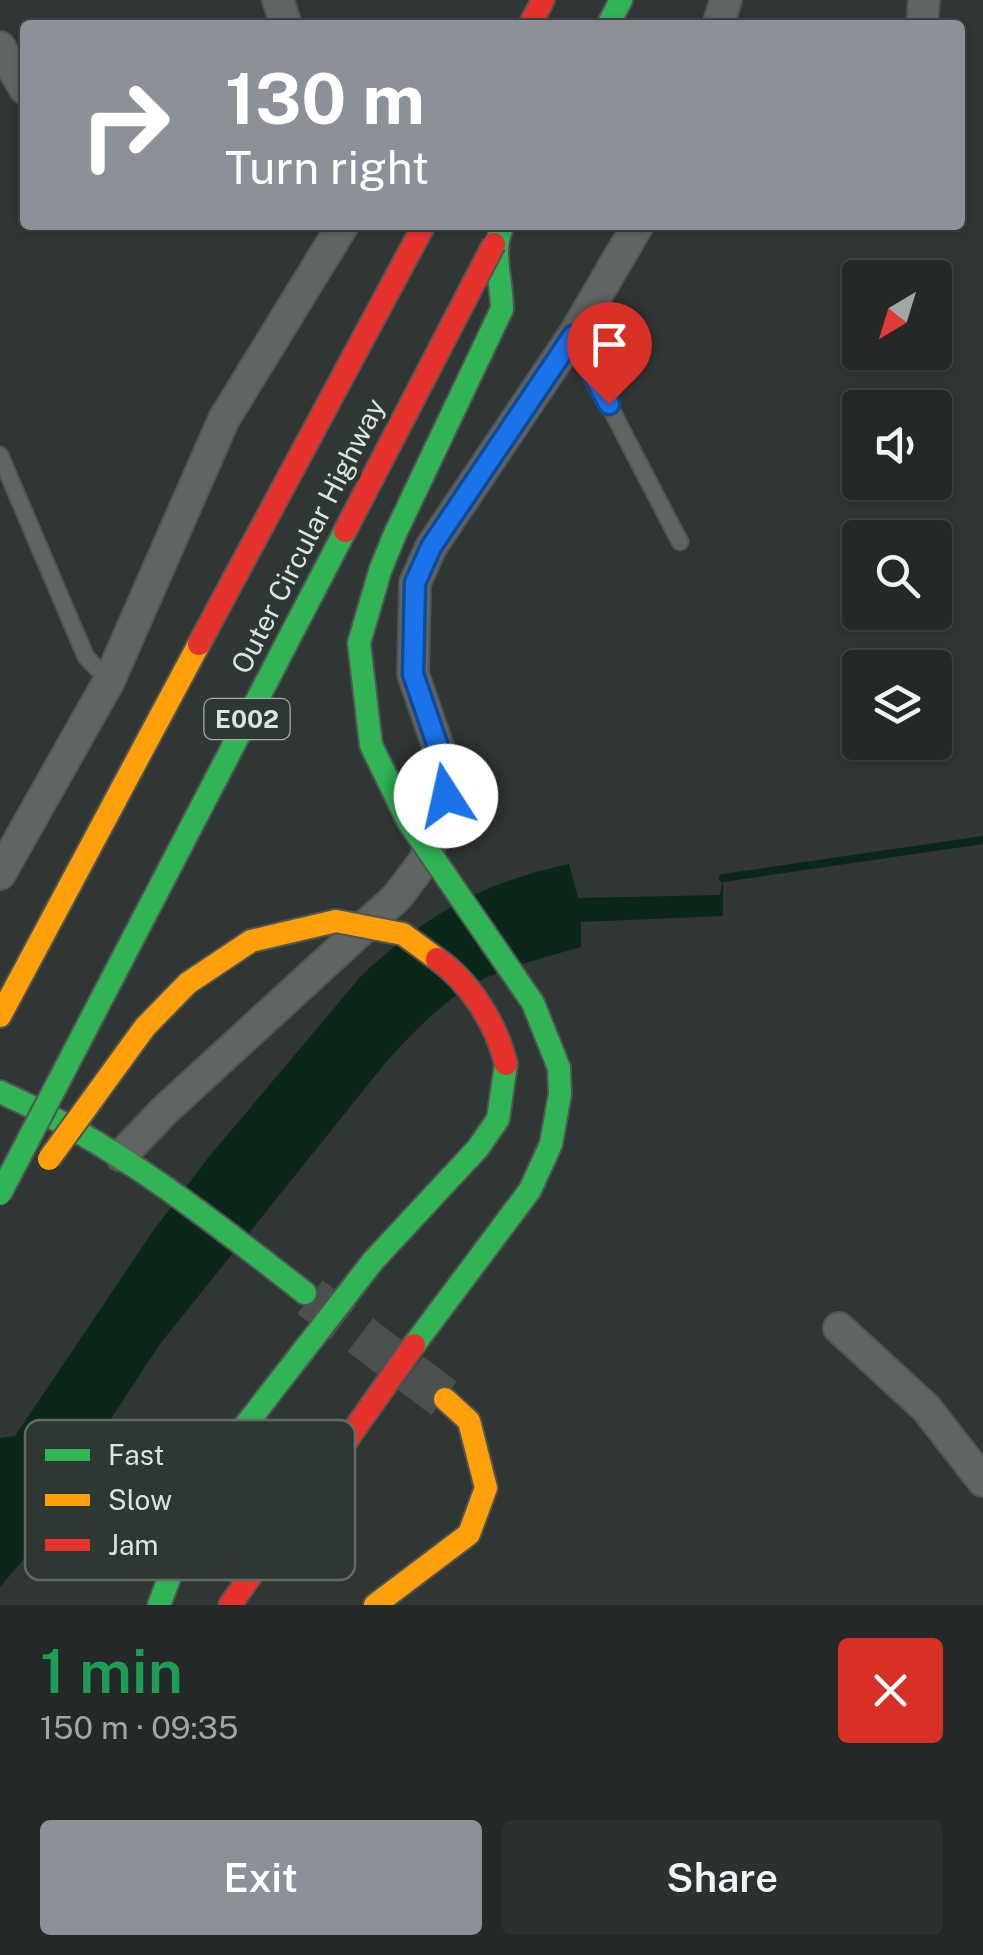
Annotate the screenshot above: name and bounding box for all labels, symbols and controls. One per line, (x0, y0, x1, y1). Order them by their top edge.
text: 130 m (225, 57, 425, 140)
icon: right (60, 60, 190, 190)
text: Turn right (225, 141, 429, 194)
north arrow (842, 260, 952, 370)
map controls (842, 260, 952, 760)
pin (567, 302, 652, 405)
icon: arrive (582, 317, 637, 372)
button: sound (842, 390, 952, 500)
street label: Outer Circular Highway (224, 393, 391, 679)
button: search (842, 520, 952, 630)
button: layers (842, 650, 952, 760)
road number: E002 (204, 699, 290, 739)
position arrow (394, 744, 498, 848)
legend (25, 1420, 355, 1580)
text: Fast (108, 1438, 164, 1471)
text: Slow (108, 1483, 172, 1516)
text: Jam (108, 1528, 159, 1561)
text: 1 min (40, 1636, 183, 1707)
button: close (838, 1638, 943, 1743)
text: 150 m · 09:35 (40, 1709, 238, 1746)
button: Exit (40, 1820, 482, 1935)
button: Share (502, 1820, 943, 1935)

